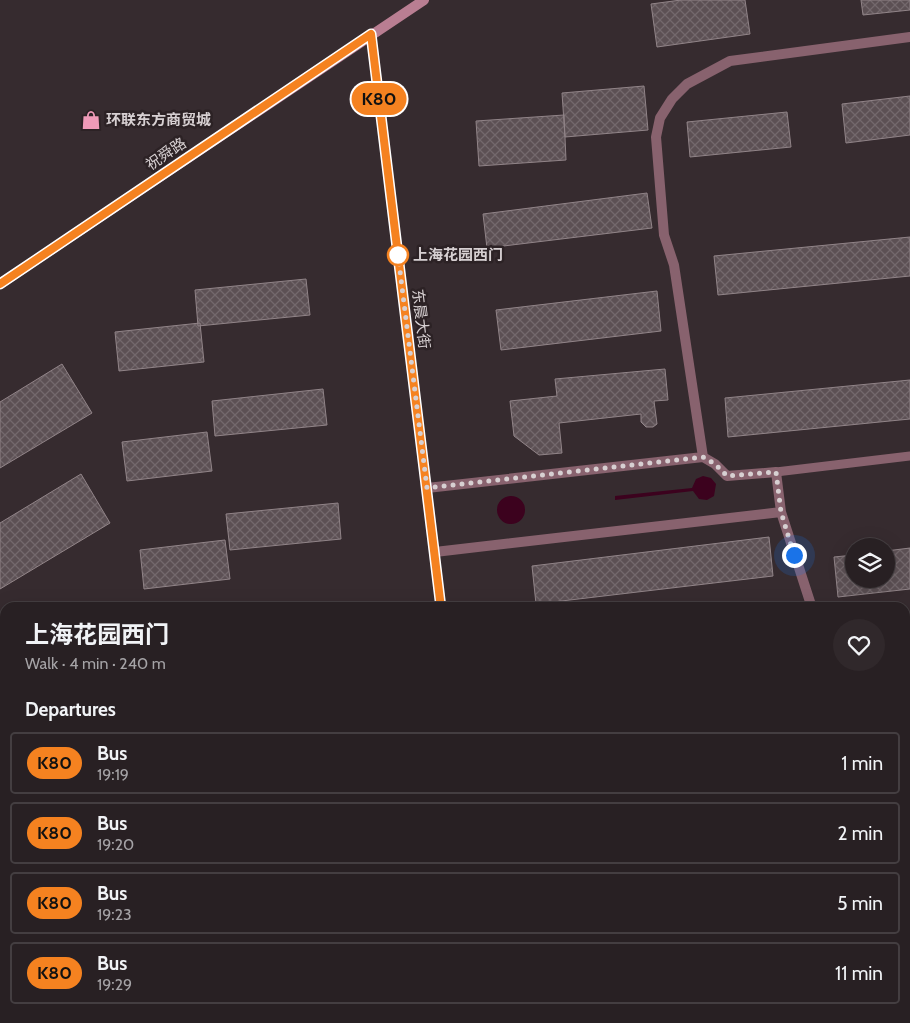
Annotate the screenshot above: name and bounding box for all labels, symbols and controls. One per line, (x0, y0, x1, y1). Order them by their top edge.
line badge: K80 (350, 83, 408, 115)
text: K80 (362, 88, 396, 110)
shop icon: 环联东方商贸城 (80, 109, 102, 131)
place label: 环联东方商贸城 (106, 111, 211, 129)
street label: 祝舜路 (142, 134, 190, 174)
marker: 上海花园西门 (387, 244, 409, 266)
place label: 上海花园西门 (413, 246, 503, 264)
street label: 东晨大街 (408, 288, 434, 350)
map controls (845, 538, 895, 588)
button: layers (845, 538, 895, 588)
your location (782, 543, 807, 568)
button: heart (833, 619, 885, 671)
text: 上海花园西门 (25, 620, 169, 649)
text: Walk · 4 min · 240 m (25, 654, 166, 673)
text: Departures (25, 698, 116, 721)
text: Bus (97, 742, 127, 765)
text: K80 (37, 752, 72, 774)
text: 1 min (841, 752, 883, 775)
text: 19:19 (97, 765, 129, 784)
text: Bus (97, 812, 127, 835)
text: K80 (37, 822, 72, 844)
text: 2 min (837, 822, 883, 845)
text: 19:20 (97, 835, 134, 854)
text: Bus (97, 882, 127, 905)
text: K80 (37, 892, 72, 914)
text: 5 min (837, 892, 883, 915)
text: 19:23 (97, 905, 132, 924)
text: Bus (97, 952, 127, 975)
text: K80 (37, 962, 72, 984)
text: 11 min (835, 962, 883, 985)
text: 19:29 (97, 975, 132, 994)

